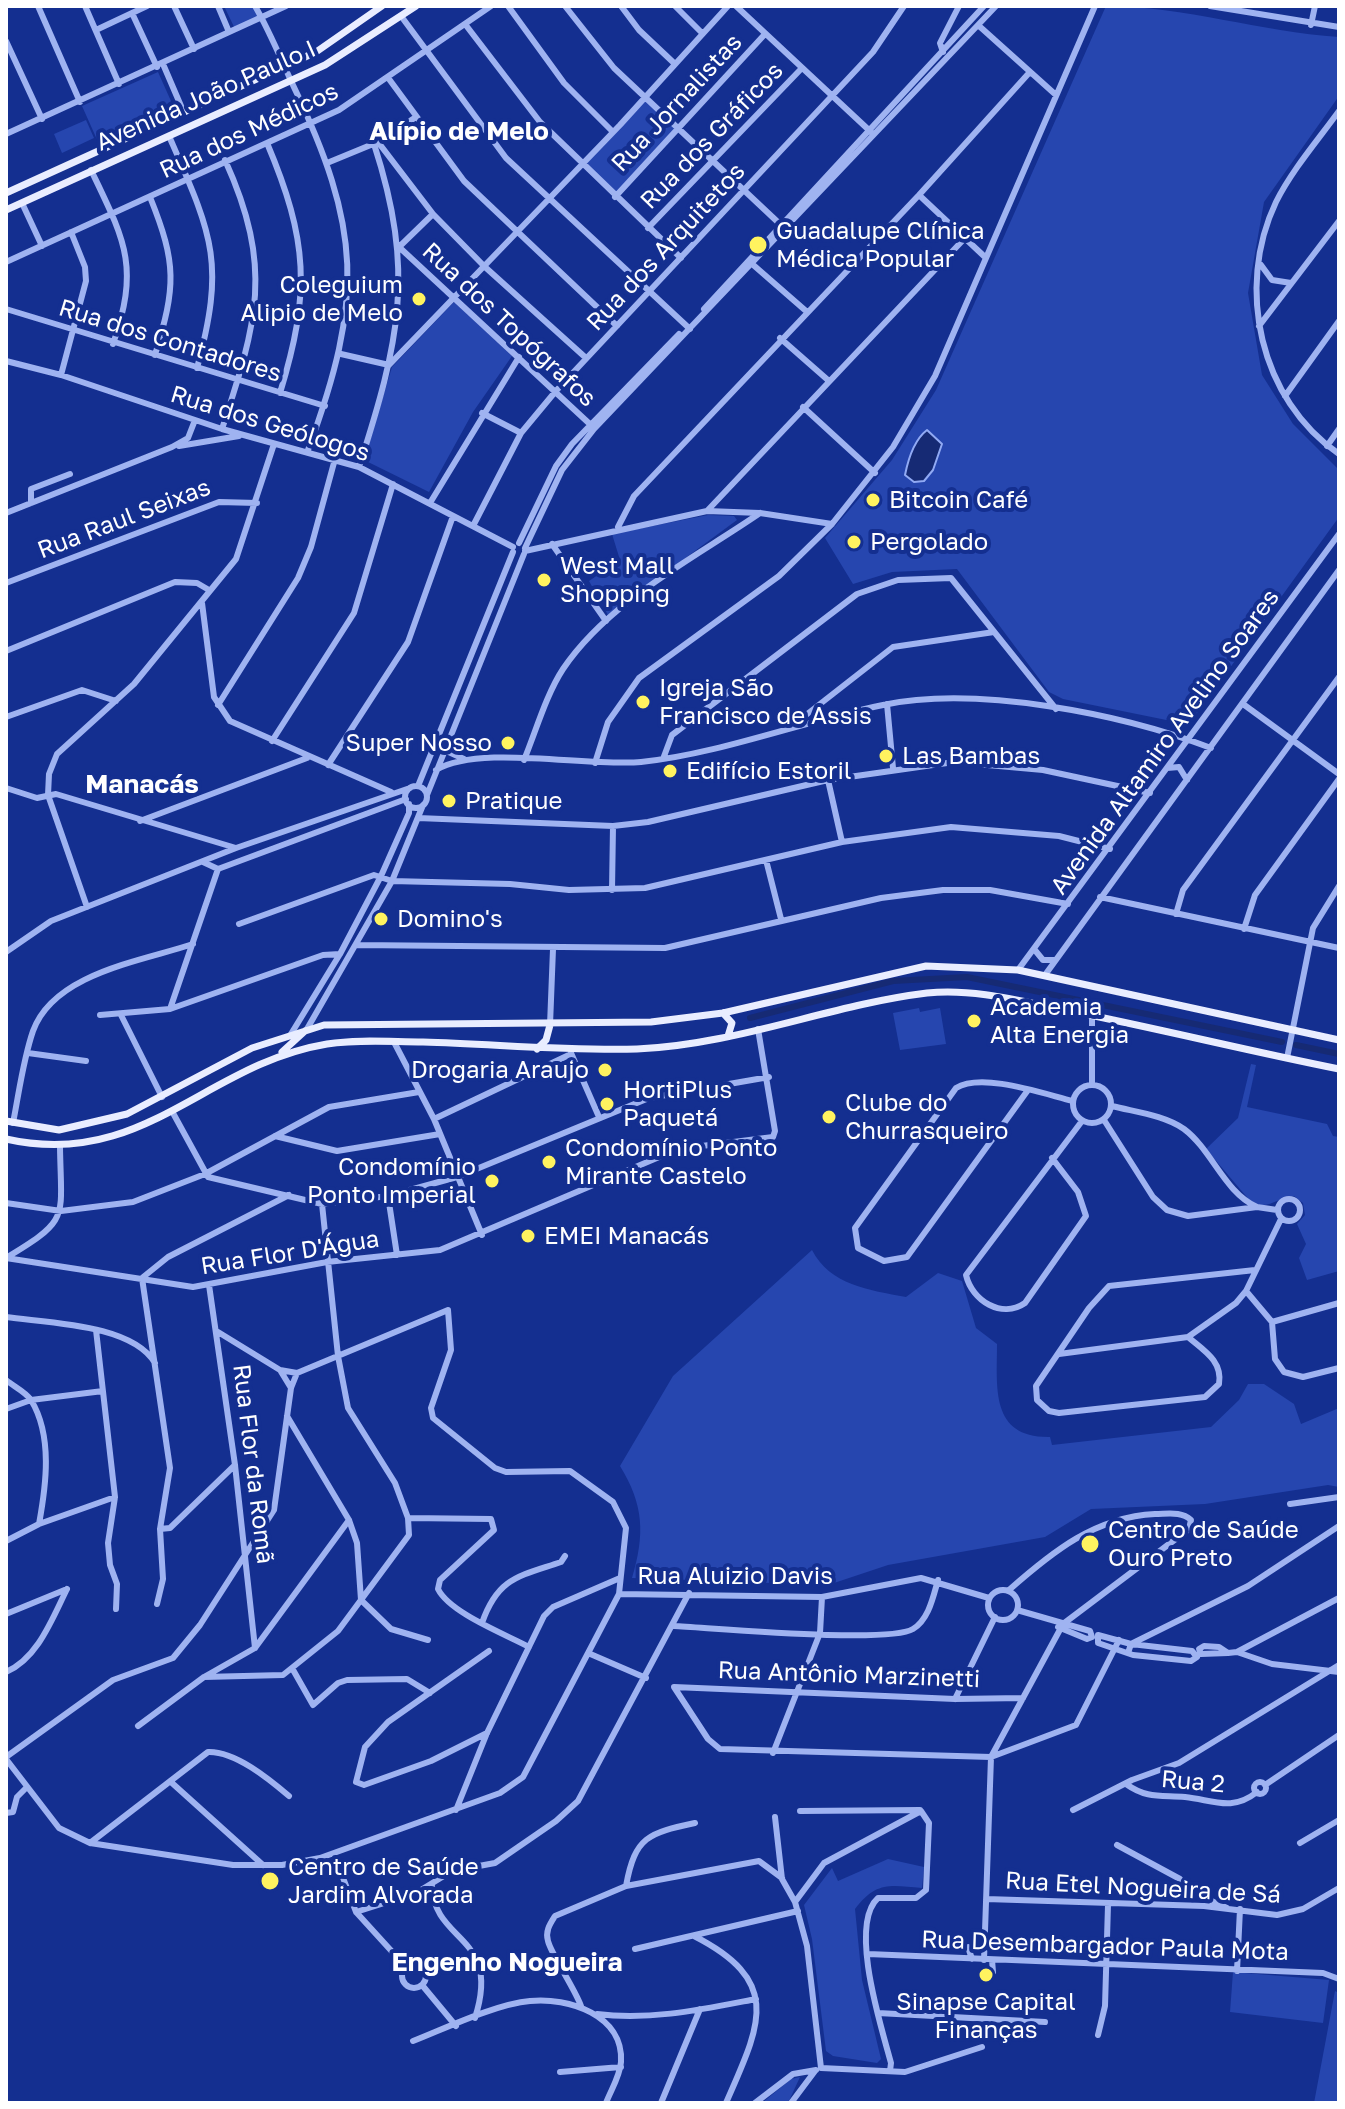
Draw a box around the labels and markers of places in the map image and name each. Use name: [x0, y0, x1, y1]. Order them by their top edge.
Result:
place label: Guadalupe Clínica Médica Popular: [776, 217, 984, 273]
marker: Guadalupe Clínica Médica Popular: [747, 234, 769, 256]
place label: Coleguium Alipio de Melo: [241, 271, 403, 327]
marker: Coleguium Alipio de Melo: [410, 290, 428, 308]
place label: Bitcoin Café: [889, 486, 1028, 514]
marker: Bitcoin Café: [864, 491, 882, 509]
place label: Pergolado: [870, 528, 988, 556]
marker: Pergolado: [845, 533, 863, 551]
place label: West Mall Shopping: [560, 552, 674, 608]
marker: West Mall Shopping: [535, 571, 553, 589]
place label: Igreja São Francisco de Assis: [659, 674, 872, 730]
marker: Igreja São Francisco de Assis: [634, 693, 652, 711]
place label: Super Nosso: [346, 729, 492, 757]
marker: Super Nosso: [499, 734, 517, 752]
place label: Las Bambas: [902, 742, 1040, 770]
marker: Las Bambas: [877, 747, 895, 765]
place label: Edifício Estoril: [686, 757, 852, 785]
marker: Edifício Estoril: [661, 762, 679, 780]
place label: Pratique: [465, 787, 562, 815]
marker: Pratique: [440, 792, 458, 810]
place label: Domino's: [397, 905, 503, 933]
marker: Domino's: [372, 910, 390, 928]
place label: Academia Alta Energia: [990, 993, 1129, 1049]
marker: Academia Alta Energia: [965, 1012, 983, 1030]
place label: Drogaria Araujo: [411, 1056, 589, 1084]
marker: Drogaria Araujo: [596, 1061, 614, 1079]
place label: HortiPlus Paquetá: [623, 1076, 732, 1132]
place label: Clube do Churrasqueiro: [845, 1089, 1009, 1145]
marker: HortiPlus Paquetá: [598, 1095, 616, 1113]
marker: Clube do Churrasqueiro: [820, 1108, 838, 1126]
place label: Condomínio Ponto Mirante Castelo: [565, 1134, 777, 1190]
place label: Condomínio Ponto Imperial: [307, 1153, 476, 1209]
marker: Condomínio Ponto Mirante Castelo: [540, 1153, 558, 1171]
marker: Condomínio Ponto Imperial: [483, 1172, 501, 1190]
place label: EMEI Manacás: [544, 1222, 709, 1250]
marker: EMEI Manacás: [519, 1227, 537, 1245]
place label: Centro de Saúde Ouro Preto: [1108, 1516, 1299, 1572]
marker: Centro de Saúde Ouro Preto: [1079, 1533, 1101, 1555]
place label: Centro de Saúde Jardim Alvorada: [288, 1853, 479, 1909]
marker: Centro de Saúde Jardim Alvorada: [259, 1870, 281, 1892]
marker: Sinapse Capital Finanças: [977, 1966, 995, 1984]
place label: Sinapse Capital Finanças: [896, 1988, 1076, 2044]

